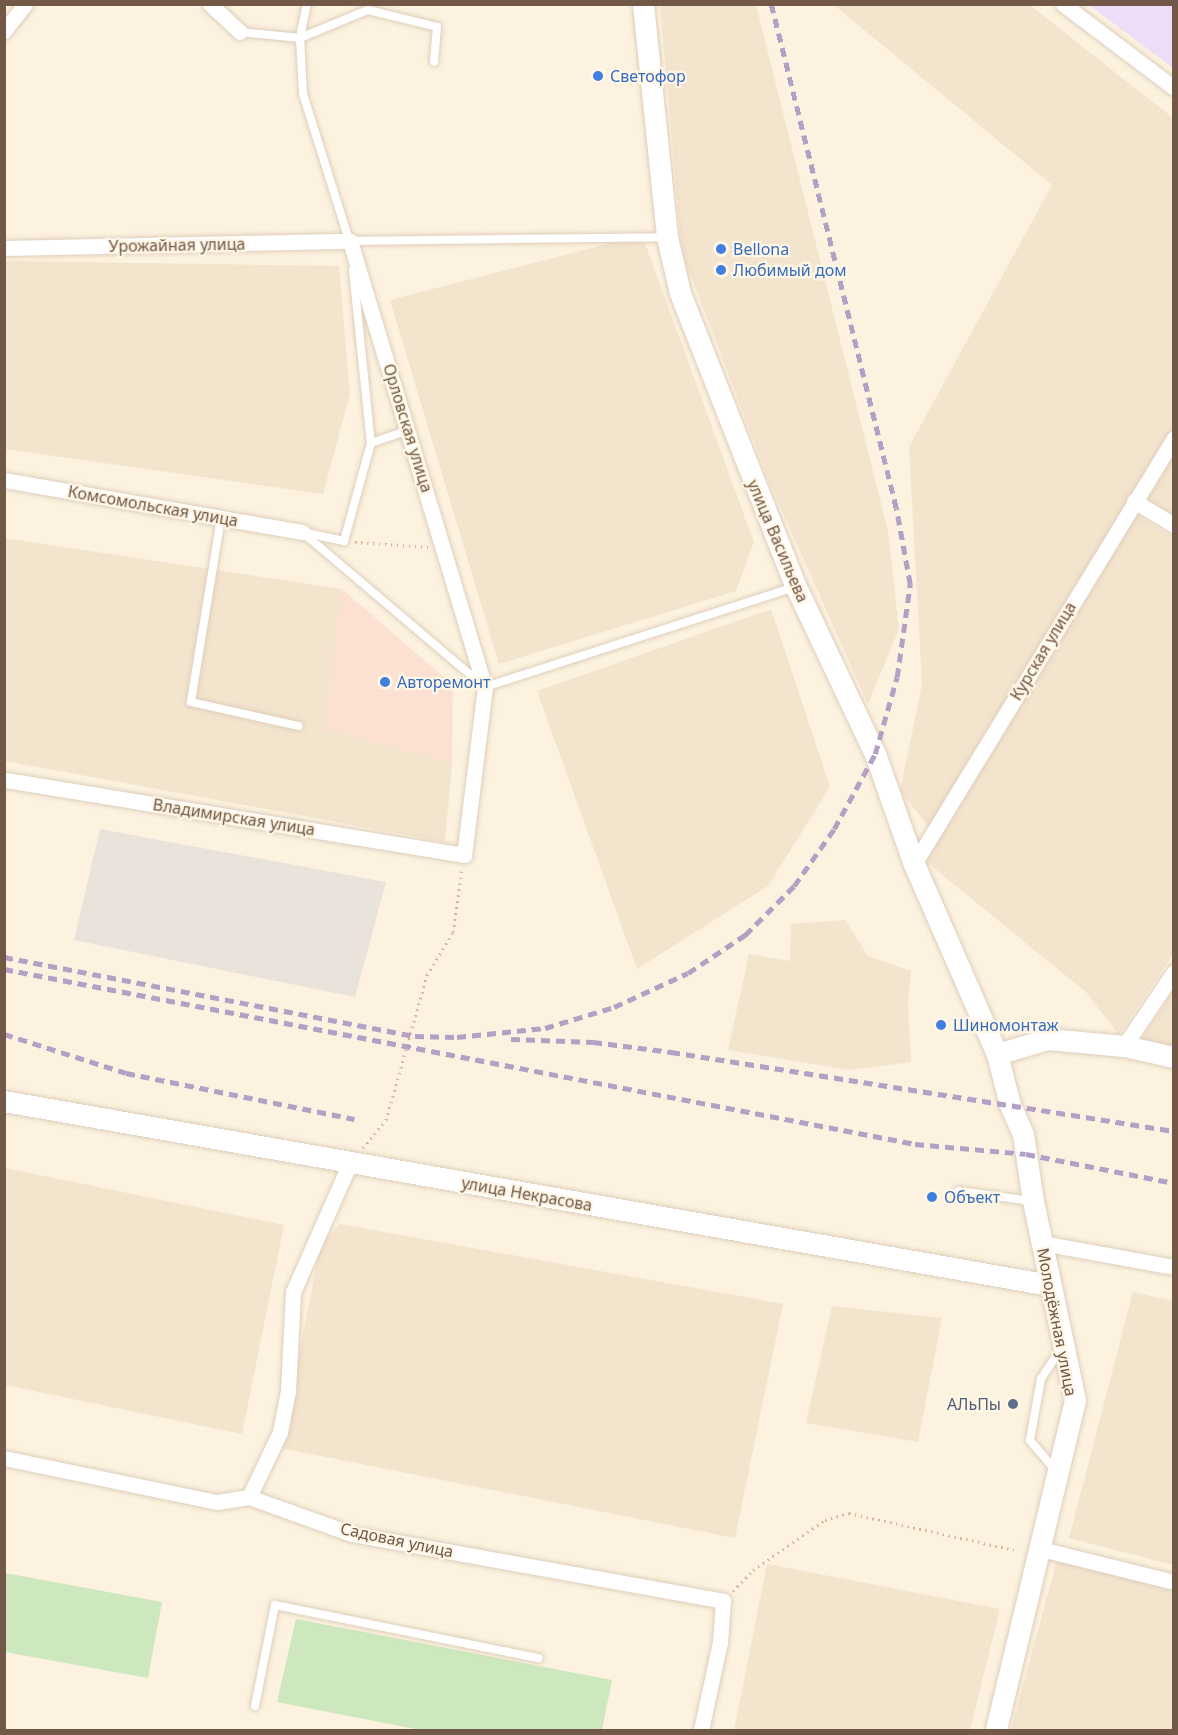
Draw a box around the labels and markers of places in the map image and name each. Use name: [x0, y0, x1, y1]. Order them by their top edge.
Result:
place label: Светофор: [610, 66, 686, 86]
marker: Светофор: [591, 69, 605, 83]
place label: Bellona: [733, 239, 789, 259]
marker: Bellona: [714, 242, 728, 256]
place label: Любимый дом: [733, 260, 846, 280]
marker: Любимый дом: [714, 263, 728, 277]
place label: Авторемонт: [397, 672, 490, 692]
marker: Авторемонт: [378, 675, 392, 689]
place label: Шиномонтаж: [953, 1015, 1059, 1035]
marker: Шиномонтаж: [934, 1018, 948, 1032]
place label: Объект: [944, 1187, 1000, 1207]
marker: Объект: [925, 1190, 939, 1204]
place label: АЛьПы: [947, 1394, 1001, 1414]
marker: АЛьПы: [1006, 1397, 1020, 1411]

